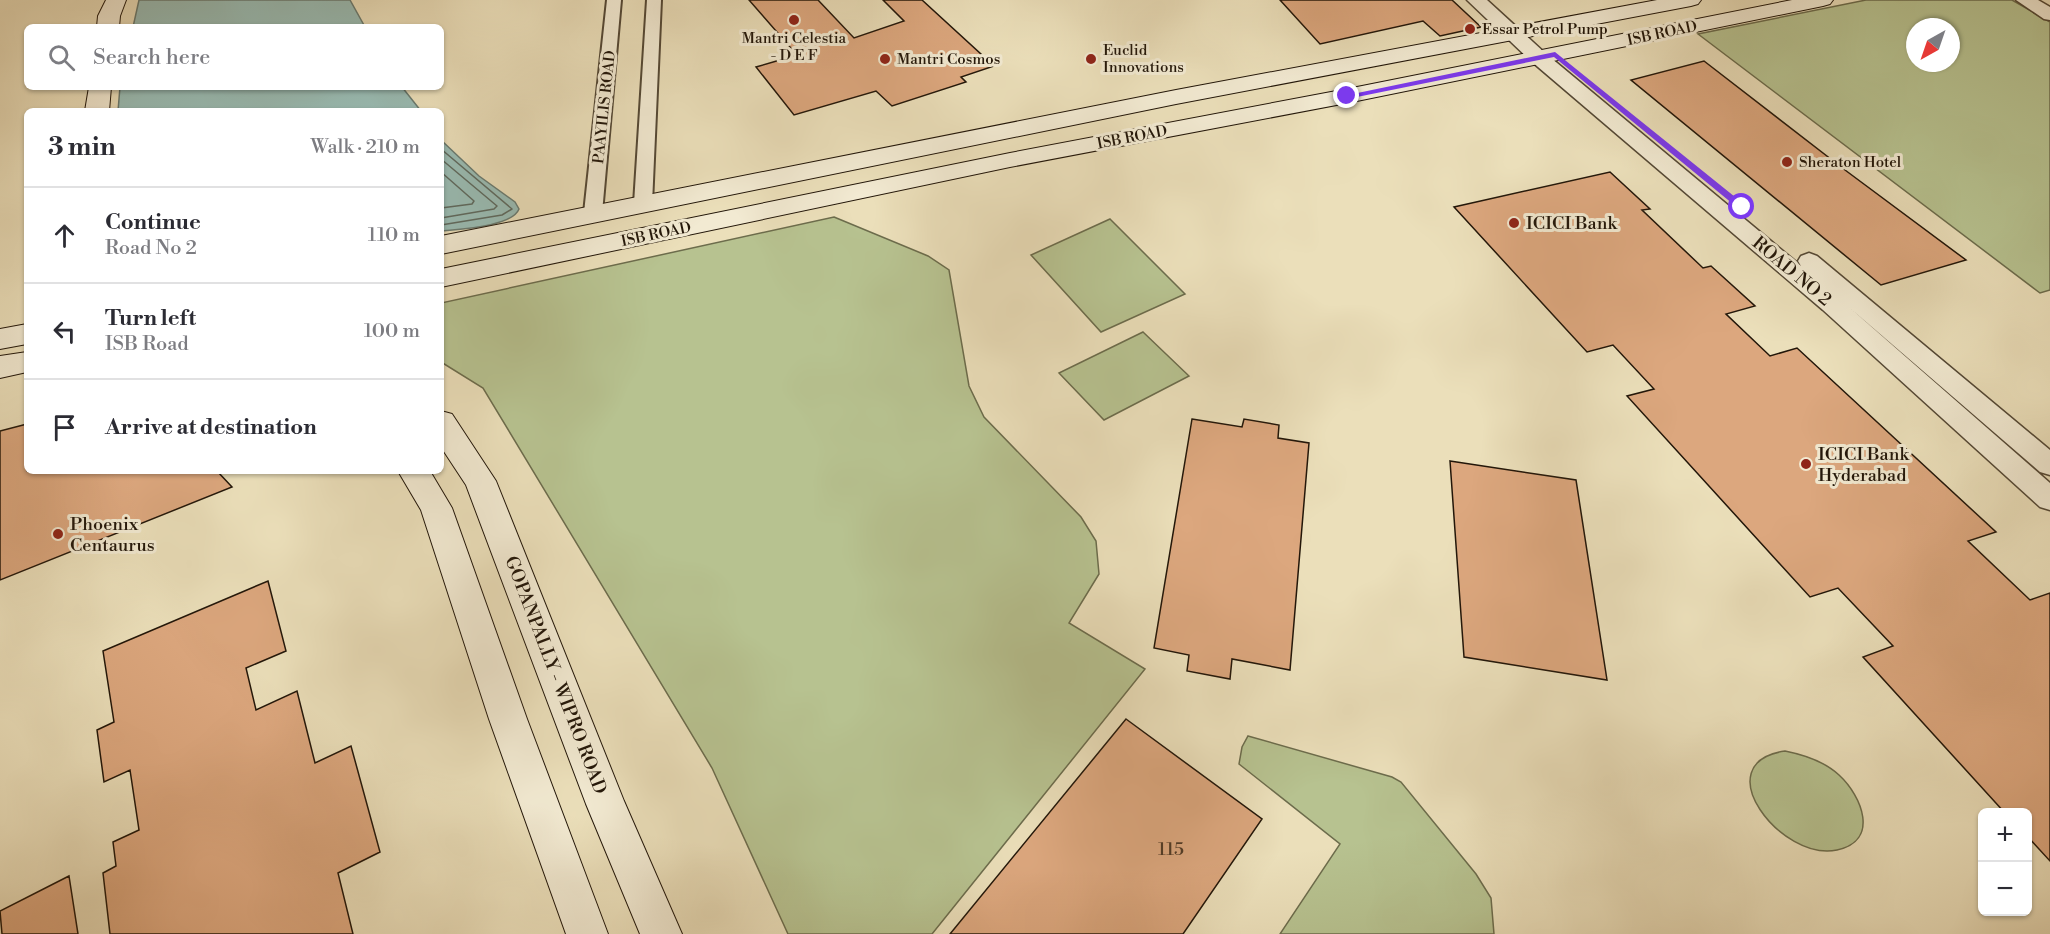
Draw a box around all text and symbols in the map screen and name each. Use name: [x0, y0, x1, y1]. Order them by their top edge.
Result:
marker: Mantri Celestia - D E F: [787, 13, 801, 27]
street label: ISB ROAD: [1625, 17, 1699, 50]
north arrow: [1906, 18, 1960, 72]
place label: Essar Petrol Pump: [1482, 20, 1608, 39]
marker: Essar Petrol Pump: [1463, 22, 1477, 36]
search box: [24, 24, 444, 90]
place label: Mantri Celestia - D E F: [742, 29, 847, 65]
icon: search: [45, 41, 78, 74]
place label: Euclid Innovations: [1103, 41, 1184, 77]
text: Search here: [93, 44, 210, 71]
street label: PAAYILIS ROAD: [589, 49, 620, 165]
place label: Mantri Cosmos: [897, 50, 1000, 69]
marker: Mantri Cosmos: [878, 52, 892, 66]
marker: Euclid Innovations: [1084, 52, 1098, 66]
route end: [1333, 82, 1359, 108]
street label: ISB ROAD: [1095, 121, 1169, 154]
text: 3 min: [48, 131, 116, 163]
text: Walk · 210 m: [311, 135, 420, 160]
place label: Sheraton Hotel: [1799, 153, 1902, 172]
marker: Sheraton Hotel: [1780, 155, 1794, 169]
route start: [1728, 193, 1754, 219]
text: Continue: [105, 209, 201, 236]
place label: ICICI Bank: [1526, 212, 1618, 235]
marker: ICICI Bank: [1507, 216, 1521, 230]
street label: ISB ROAD: [619, 218, 693, 251]
icon: ahead: [48, 219, 81, 252]
text: 110 m: [368, 223, 420, 248]
street label: ROAD NO 2: [1747, 232, 1836, 311]
text: Road No 2: [105, 236, 197, 261]
text: Turn left: [105, 305, 196, 332]
icon: left: [48, 315, 81, 348]
text: 100 m: [364, 319, 420, 344]
text: ISB Road: [105, 332, 189, 357]
icon: arrive: [48, 411, 81, 444]
text: Arrive at destination: [105, 414, 317, 441]
place label: ICICI Bank Hyderabad: [1818, 443, 1910, 487]
marker: ICICI Bank Hyderabad: [1799, 457, 1813, 471]
place label: Phoenix Centaurus: [70, 513, 155, 557]
marker: Phoenix Centaurus: [51, 527, 65, 541]
street label: GOPANPALLY - WIPRO ROAD: [499, 553, 612, 798]
map controls: [1978, 808, 2032, 916]
button: +: [1978, 808, 2032, 862]
house number: 115: [1158, 838, 1184, 861]
button: −: [1978, 862, 2032, 916]

